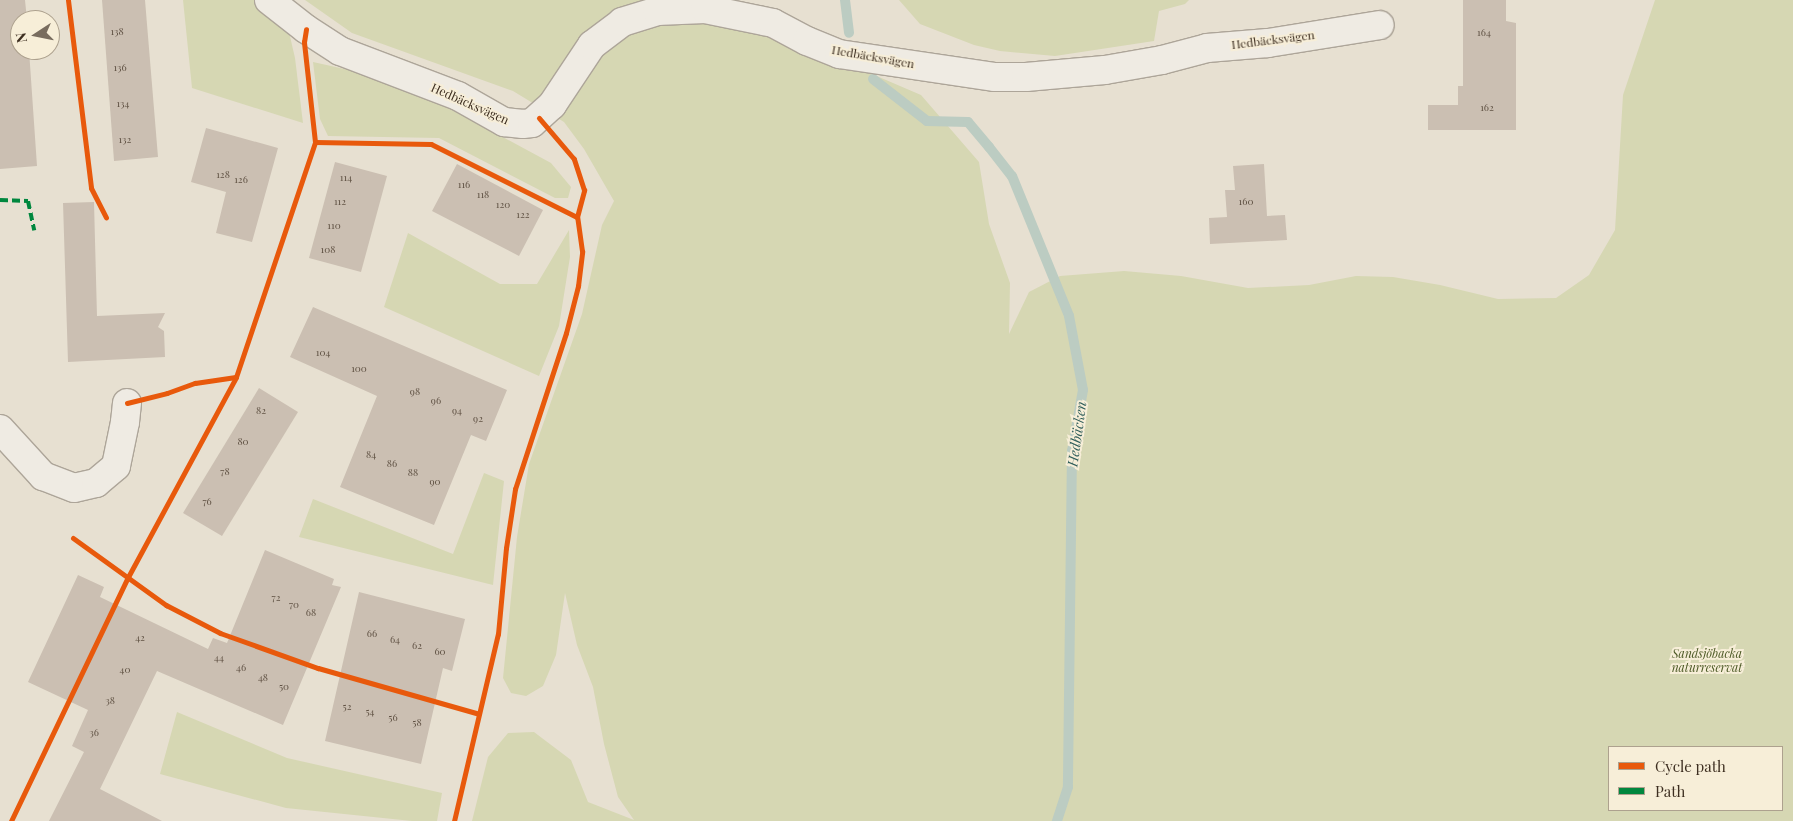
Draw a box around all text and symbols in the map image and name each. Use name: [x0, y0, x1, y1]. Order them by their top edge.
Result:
north arrow: [10, 10, 60, 60]
house number: 138: [110, 26, 124, 38]
house number: 164: [1477, 27, 1491, 39]
street label: Hedbäcksvägen: [1231, 28, 1315, 52]
text: N: [10, 31, 31, 45]
street label: Hedbäcksvägen: [831, 43, 915, 71]
house number: 136: [113, 62, 127, 74]
street label: Hedbäcksvägen: [429, 80, 511, 128]
house number: 134: [117, 98, 129, 110]
house number: 162: [1480, 102, 1494, 114]
house number: 132: [119, 134, 131, 146]
house number: 128: [216, 169, 230, 181]
house number: 114: [340, 172, 352, 184]
house number: 126: [234, 174, 248, 186]
house number: 116: [458, 179, 470, 191]
house number: 118: [477, 189, 489, 201]
house number: 112: [334, 196, 346, 208]
house number: 160: [1239, 196, 1253, 208]
house number: 120: [496, 199, 510, 211]
house number: 122: [516, 209, 530, 221]
house number: 110: [327, 220, 341, 232]
house number: 108: [321, 244, 335, 256]
house number: 104: [316, 347, 330, 359]
house number: 100: [351, 363, 367, 375]
house number: 98: [410, 386, 420, 398]
house number: 96: [431, 395, 441, 407]
water label: Hedbäcken: [1064, 400, 1090, 468]
house number: 82: [256, 405, 266, 417]
house number: 94: [452, 405, 462, 417]
house number: 92: [473, 413, 483, 425]
house number: 80: [237, 436, 249, 448]
house number: 84: [366, 449, 376, 461]
house number: 86: [387, 458, 397, 470]
house number: 78: [220, 466, 230, 478]
house number: 88: [408, 467, 418, 479]
house number: 90: [429, 476, 441, 488]
house number: 76: [202, 496, 212, 508]
house number: 72: [272, 592, 280, 604]
house number: 70: [289, 599, 299, 611]
house number: 68: [306, 607, 316, 619]
house number: 66: [367, 628, 377, 640]
house number: 42: [135, 632, 145, 644]
house number: 64: [390, 634, 400, 646]
house number: 62: [412, 640, 422, 652]
house number: 60: [434, 646, 446, 658]
park label: Sandsjöbacka naturreservat: [1672, 647, 1742, 675]
house number: 44: [214, 652, 224, 664]
house number: 46: [236, 662, 246, 674]
house number: 40: [120, 664, 130, 676]
house number: 48: [258, 672, 268, 684]
house number: 50: [279, 681, 289, 693]
house number: 38: [105, 695, 115, 707]
house number: 52: [343, 701, 351, 713]
house number: 54: [365, 706, 375, 718]
house number: 56: [388, 712, 398, 724]
house number: 58: [412, 717, 422, 729]
house number: 36: [89, 727, 99, 739]
legend: [1608, 746, 1783, 811]
text: Cycle path: [1655, 756, 1726, 776]
text: Path: [1655, 781, 1685, 801]

